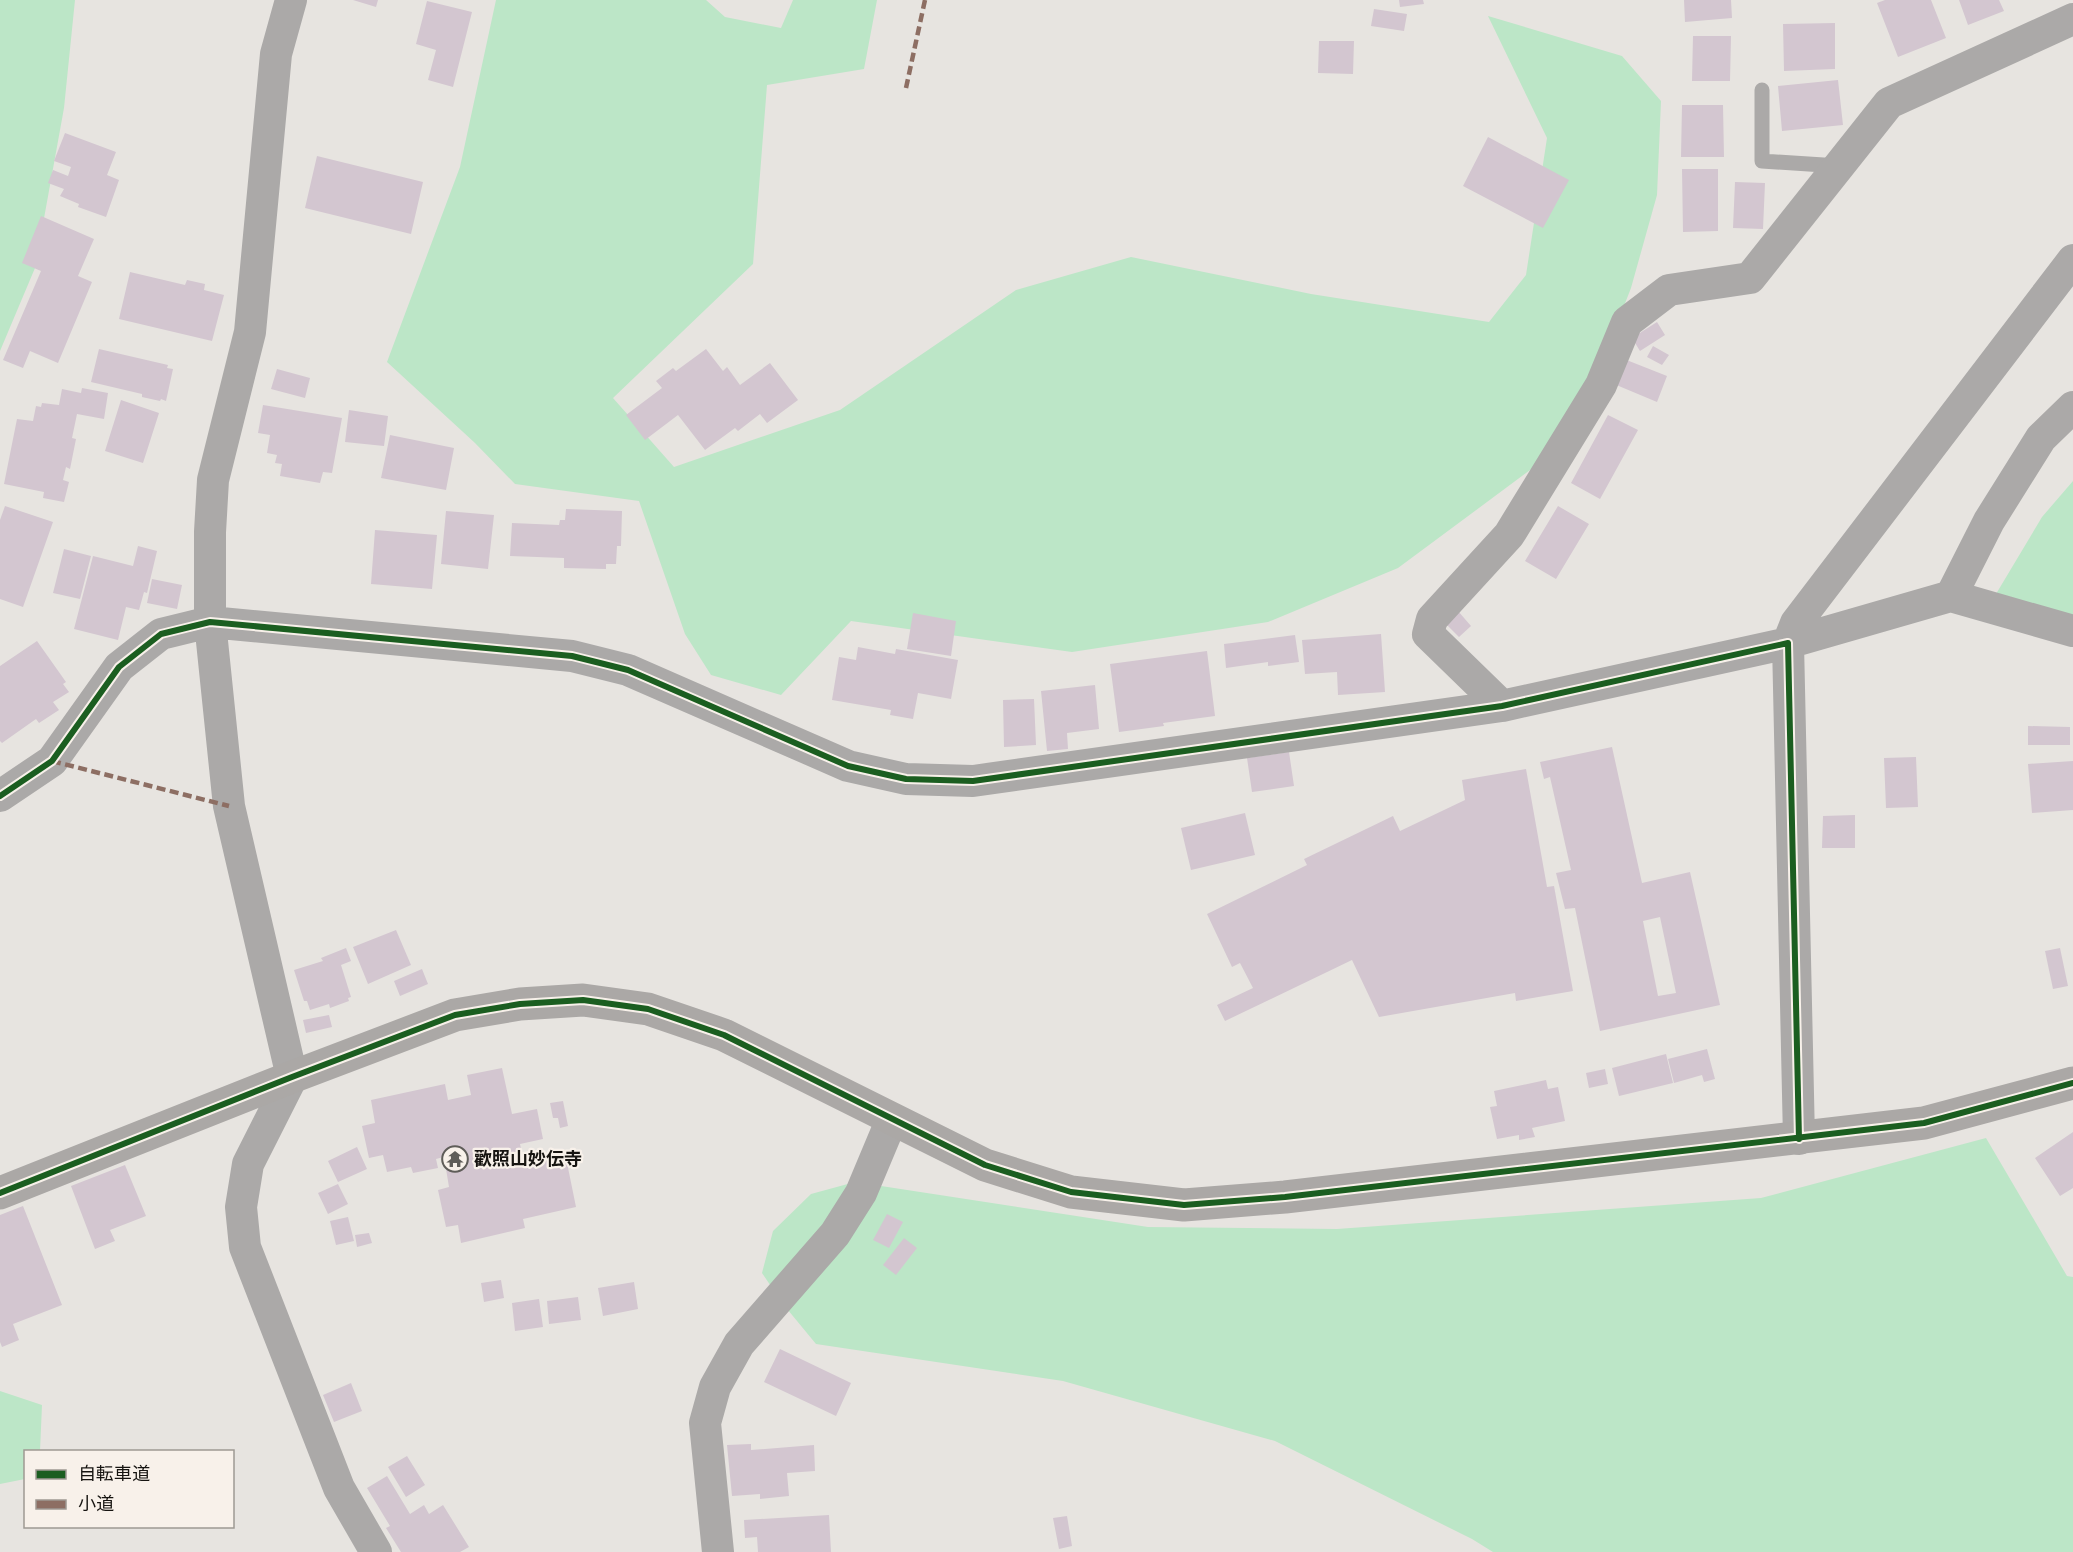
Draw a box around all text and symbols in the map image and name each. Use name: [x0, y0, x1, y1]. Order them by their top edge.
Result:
temple icon: 歡照山妙伝寺: [440, 1144, 470, 1174]
place label: 歡照山妙伝寺: [474, 1148, 582, 1170]
legend: [24, 1450, 234, 1528]
text: 自転車道: [78, 1463, 150, 1485]
text: 小道: [78, 1493, 114, 1515]

